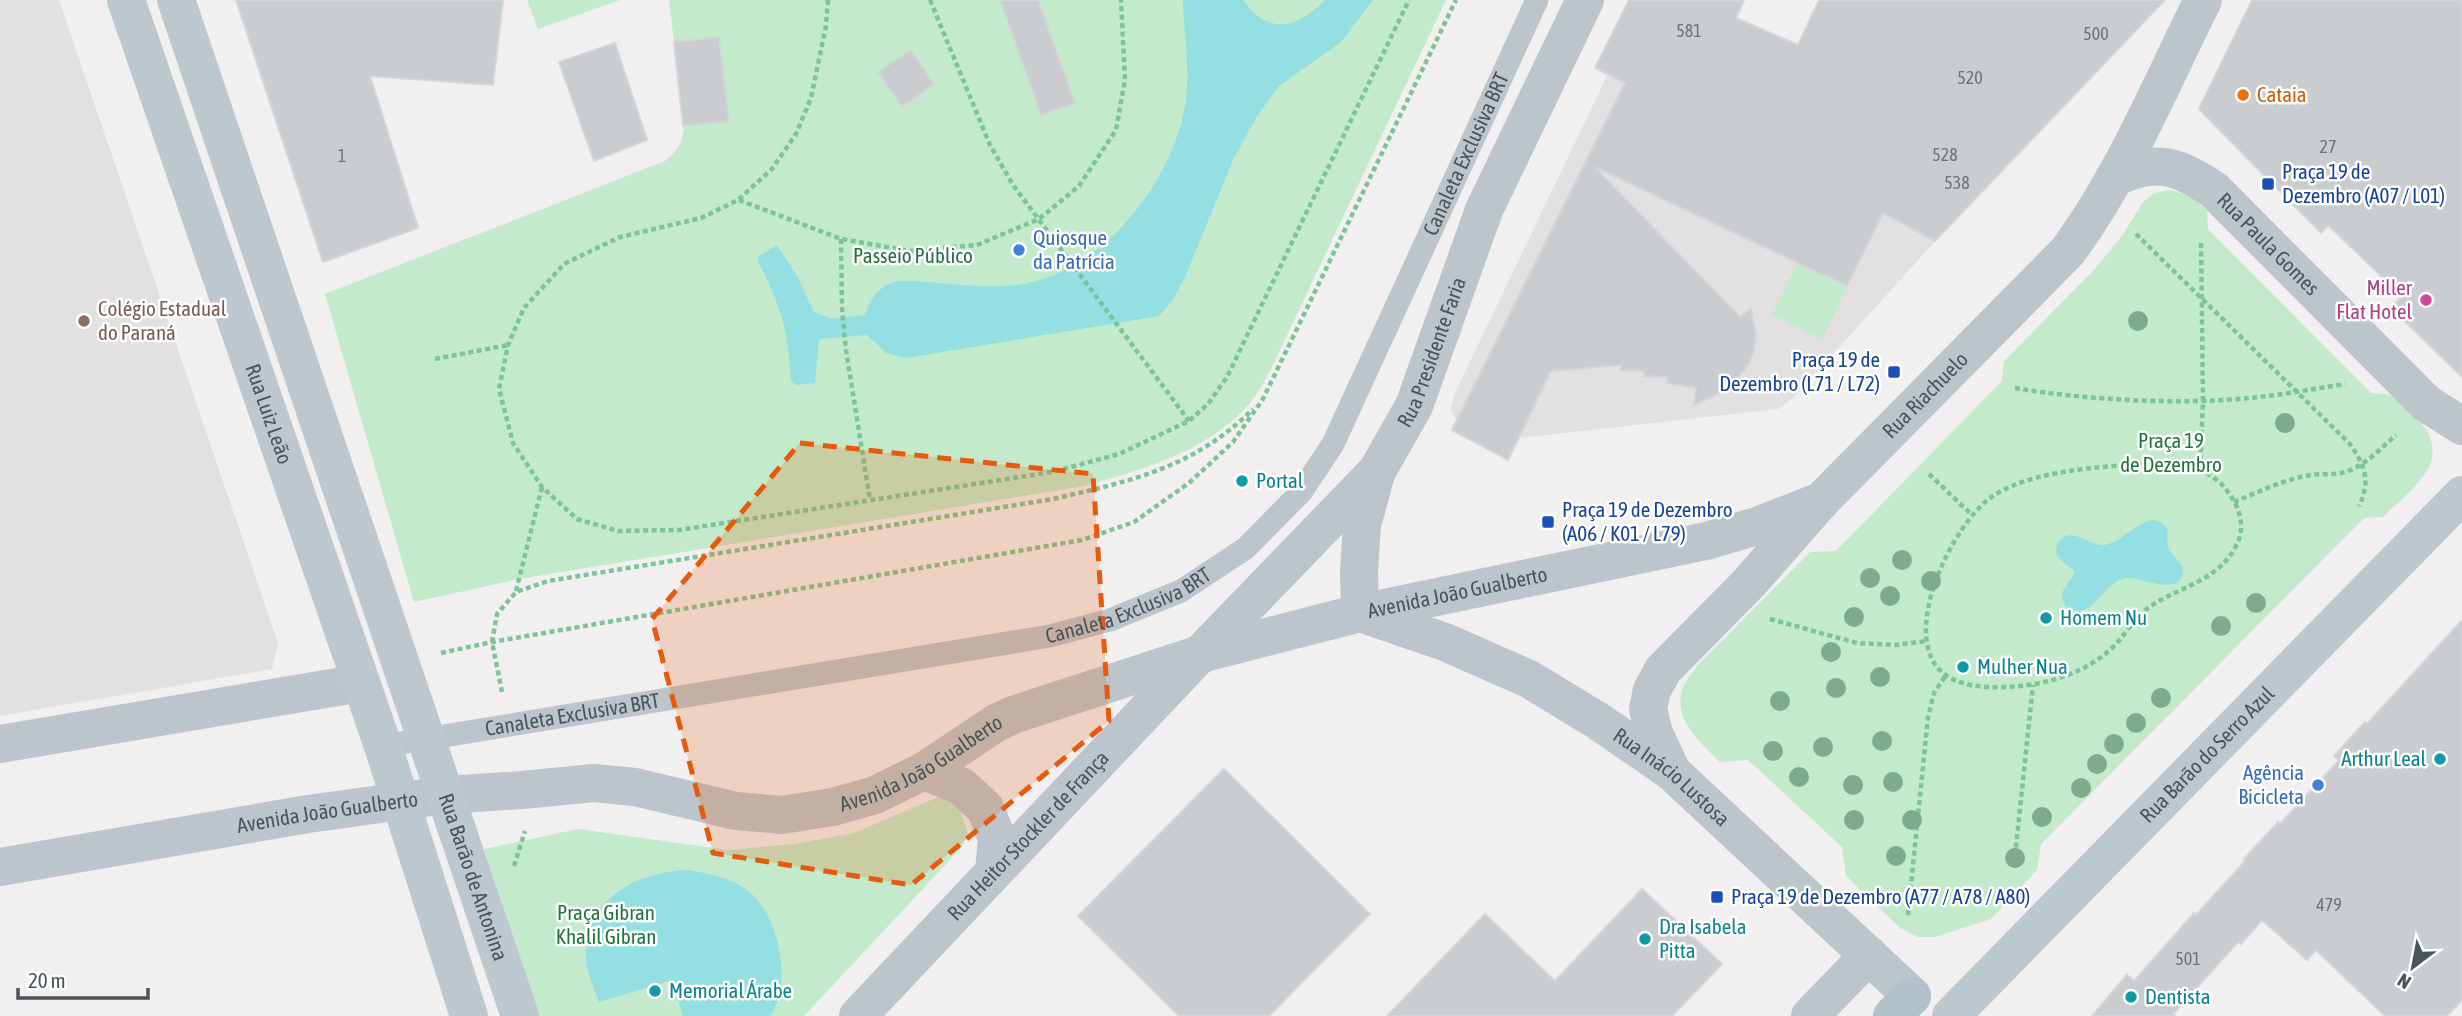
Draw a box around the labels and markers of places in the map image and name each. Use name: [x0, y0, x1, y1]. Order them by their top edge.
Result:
place label: Cataia: [2257, 82, 2307, 106]
marker: Cataia: [2235, 87, 2251, 103]
place label: Praça 19 de Dezembro (A07 / L01): [2282, 159, 2445, 207]
marker: Praça 19 de Dezembro (A07 / L01): [2260, 176, 2276, 192]
place label: Quiosque da Patrícia: [1033, 225, 1115, 273]
marker: Quiosque da Patrícia: [1011, 242, 1027, 258]
place label: Miller Flat Hotel: [2336, 275, 2413, 323]
marker: Miller Flat Hotel: [2418, 292, 2434, 308]
place label: Colégio Estadual do Paraná: [98, 296, 227, 344]
marker: Colégio Estadual do Paraná: [76, 313, 92, 329]
place label: Praça 19 de Dezembro (L71 / L72): [1719, 347, 1880, 395]
marker: Praça 19 de Dezembro (L71 / L72): [1886, 364, 1902, 380]
place label: Portal: [1256, 468, 1304, 492]
marker: Portal: [1234, 473, 1250, 489]
place label: Praça 19 de Dezembro (A06 / K01 / L79): [1562, 497, 1733, 545]
marker: Praça 19 de Dezembro (A06 / K01 / L79): [1540, 514, 1556, 530]
place label: Homem Nu: [2060, 605, 2147, 629]
marker: Homem Nu: [2038, 610, 2054, 626]
place label: Mulher Nua: [1977, 654, 2068, 678]
marker: Mulher Nua: [1955, 659, 1971, 675]
place label: Arthur Leal: [2341, 746, 2426, 770]
marker: Arthur Leal: [2432, 751, 2448, 767]
place label: Agência Bicicleta: [2238, 760, 2304, 808]
marker: Agência Bicicleta: [2310, 777, 2326, 793]
place label: Praça 19 de Dezembro (A77 / A78 / A80): [1731, 884, 2030, 908]
marker: Praça 19 de Dezembro (A77 / A78 / A80): [1709, 889, 1725, 905]
place label: Dra Isabela Pitta: [1659, 914, 1747, 962]
marker: Dra Isabela Pitta: [1637, 931, 1653, 947]
place label: Memorial Árabe: [669, 978, 792, 1002]
marker: Memorial Árabe: [647, 983, 663, 999]
place label: Dentista: [2145, 984, 2211, 1008]
marker: Dentista: [2123, 989, 2139, 1005]

